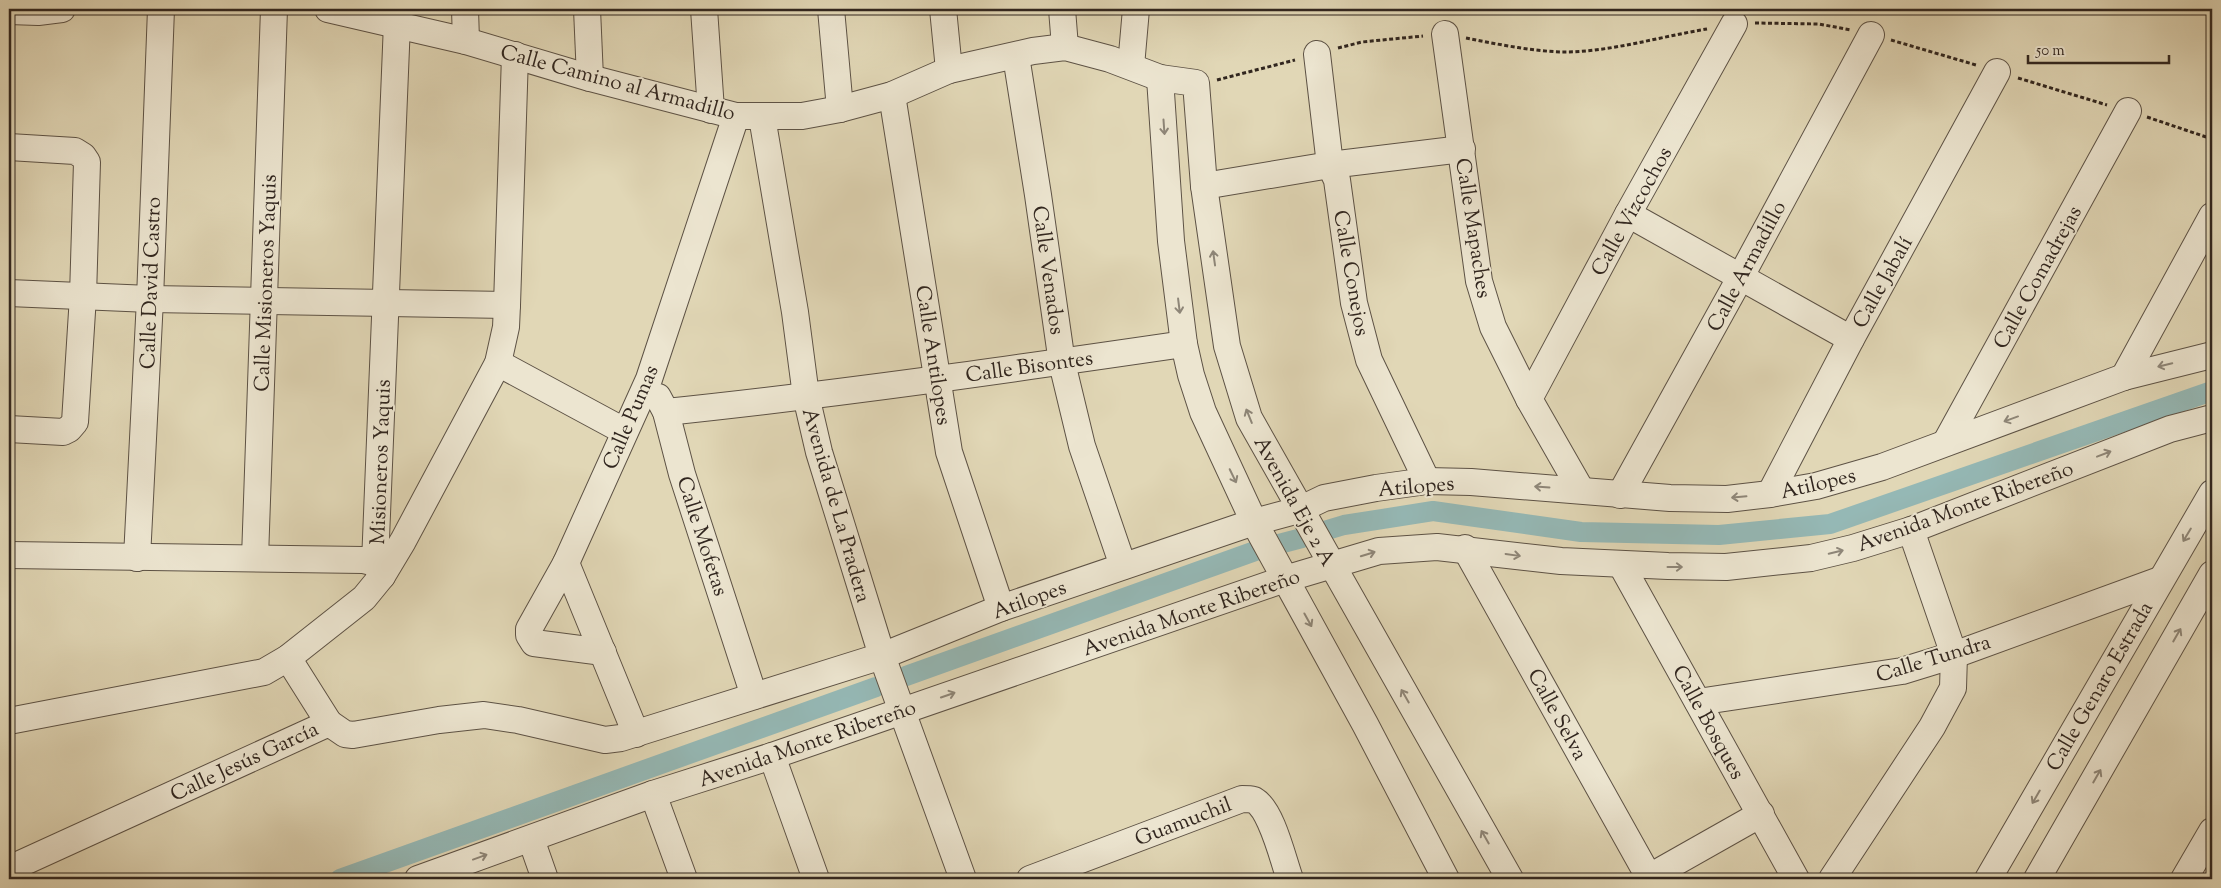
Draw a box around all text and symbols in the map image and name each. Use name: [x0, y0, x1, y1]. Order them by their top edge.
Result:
scale bar: [2028, 32, 2170, 64]
street label: Calle Camino al Armadillo: [497, 38, 738, 130]
text: 50 m: [2035, 41, 2065, 62]
one-way arrow: [1159, 118, 1168, 134]
street label: Calle Vizcochos: [1585, 142, 1681, 282]
street label: Calle Mapaches: [1446, 156, 1498, 301]
street label: Calle Misioneros Yaquis: [248, 174, 286, 392]
street label: Calle David Castro: [134, 196, 170, 370]
street label: Calle Armadillo: [1701, 196, 1795, 338]
street label: Calle Comadrejas: [1987, 201, 2091, 355]
street label: Calle Venados: [1023, 204, 1071, 337]
street label: Calle Conejos: [1324, 208, 1376, 339]
street label: Calle Jabalí: [1846, 232, 1921, 334]
one-way arrow: [1209, 251, 1219, 267]
street label: Calle Antilopes: [906, 283, 958, 427]
one-way arrow: [1175, 298, 1185, 314]
street label: Calle Bisontes: [964, 344, 1095, 392]
street label: Calle Pumas: [596, 361, 667, 475]
one-way arrow: [2157, 361, 2173, 370]
street label: Misioneros Yaquis: [364, 379, 400, 545]
street label: Avenida de La Pradera: [793, 405, 877, 607]
one-way arrow: [1244, 409, 1253, 425]
one-way arrow: [2004, 415, 2020, 424]
street label: Avenida Eje 2 A: [1245, 431, 1341, 572]
one-way arrow: [2096, 449, 2111, 458]
street label: Avenida Monte Ribereño: [1853, 455, 2078, 561]
street label: Atilopes: [1778, 462, 1859, 508]
one-way arrow: [1229, 468, 1238, 483]
street label: Atilopes: [1377, 470, 1456, 506]
street label: Calle Mofetas: [668, 473, 735, 600]
one-way arrow: [1534, 483, 1550, 492]
one-way arrow: [1731, 493, 1747, 502]
one-way arrow: [2182, 527, 2192, 541]
one-way arrow: [1828, 547, 1844, 556]
one-way arrow: [1359, 549, 1375, 559]
one-way arrow: [1505, 550, 1521, 560]
one-way arrow: [1667, 562, 1683, 571]
street label: Avenida Monte Ribereño: [1079, 563, 1304, 665]
street label: Atilopes: [989, 574, 1071, 628]
street label: Calle Genaro Estrada: [2040, 596, 2162, 777]
one-way arrow: [1303, 613, 1313, 628]
street label: Calle Tundra: [1873, 628, 1995, 692]
one-way arrow: [2173, 628, 2182, 643]
street label: Calle Bosques: [1663, 660, 1751, 786]
street label: Calle Selva: [1519, 664, 1594, 767]
one-way arrow: [1400, 688, 1410, 703]
one-way arrow: [940, 690, 955, 699]
street label: Avenida Monte Ribereño: [695, 694, 920, 796]
street label: Calle Jesús García: [166, 715, 324, 810]
one-way arrow: [2092, 770, 2102, 784]
one-way arrow: [2030, 789, 2040, 803]
street label: Guamuchil: [1131, 791, 1237, 855]
one-way arrow: [1480, 830, 1490, 844]
one-way arrow: [472, 852, 488, 861]

